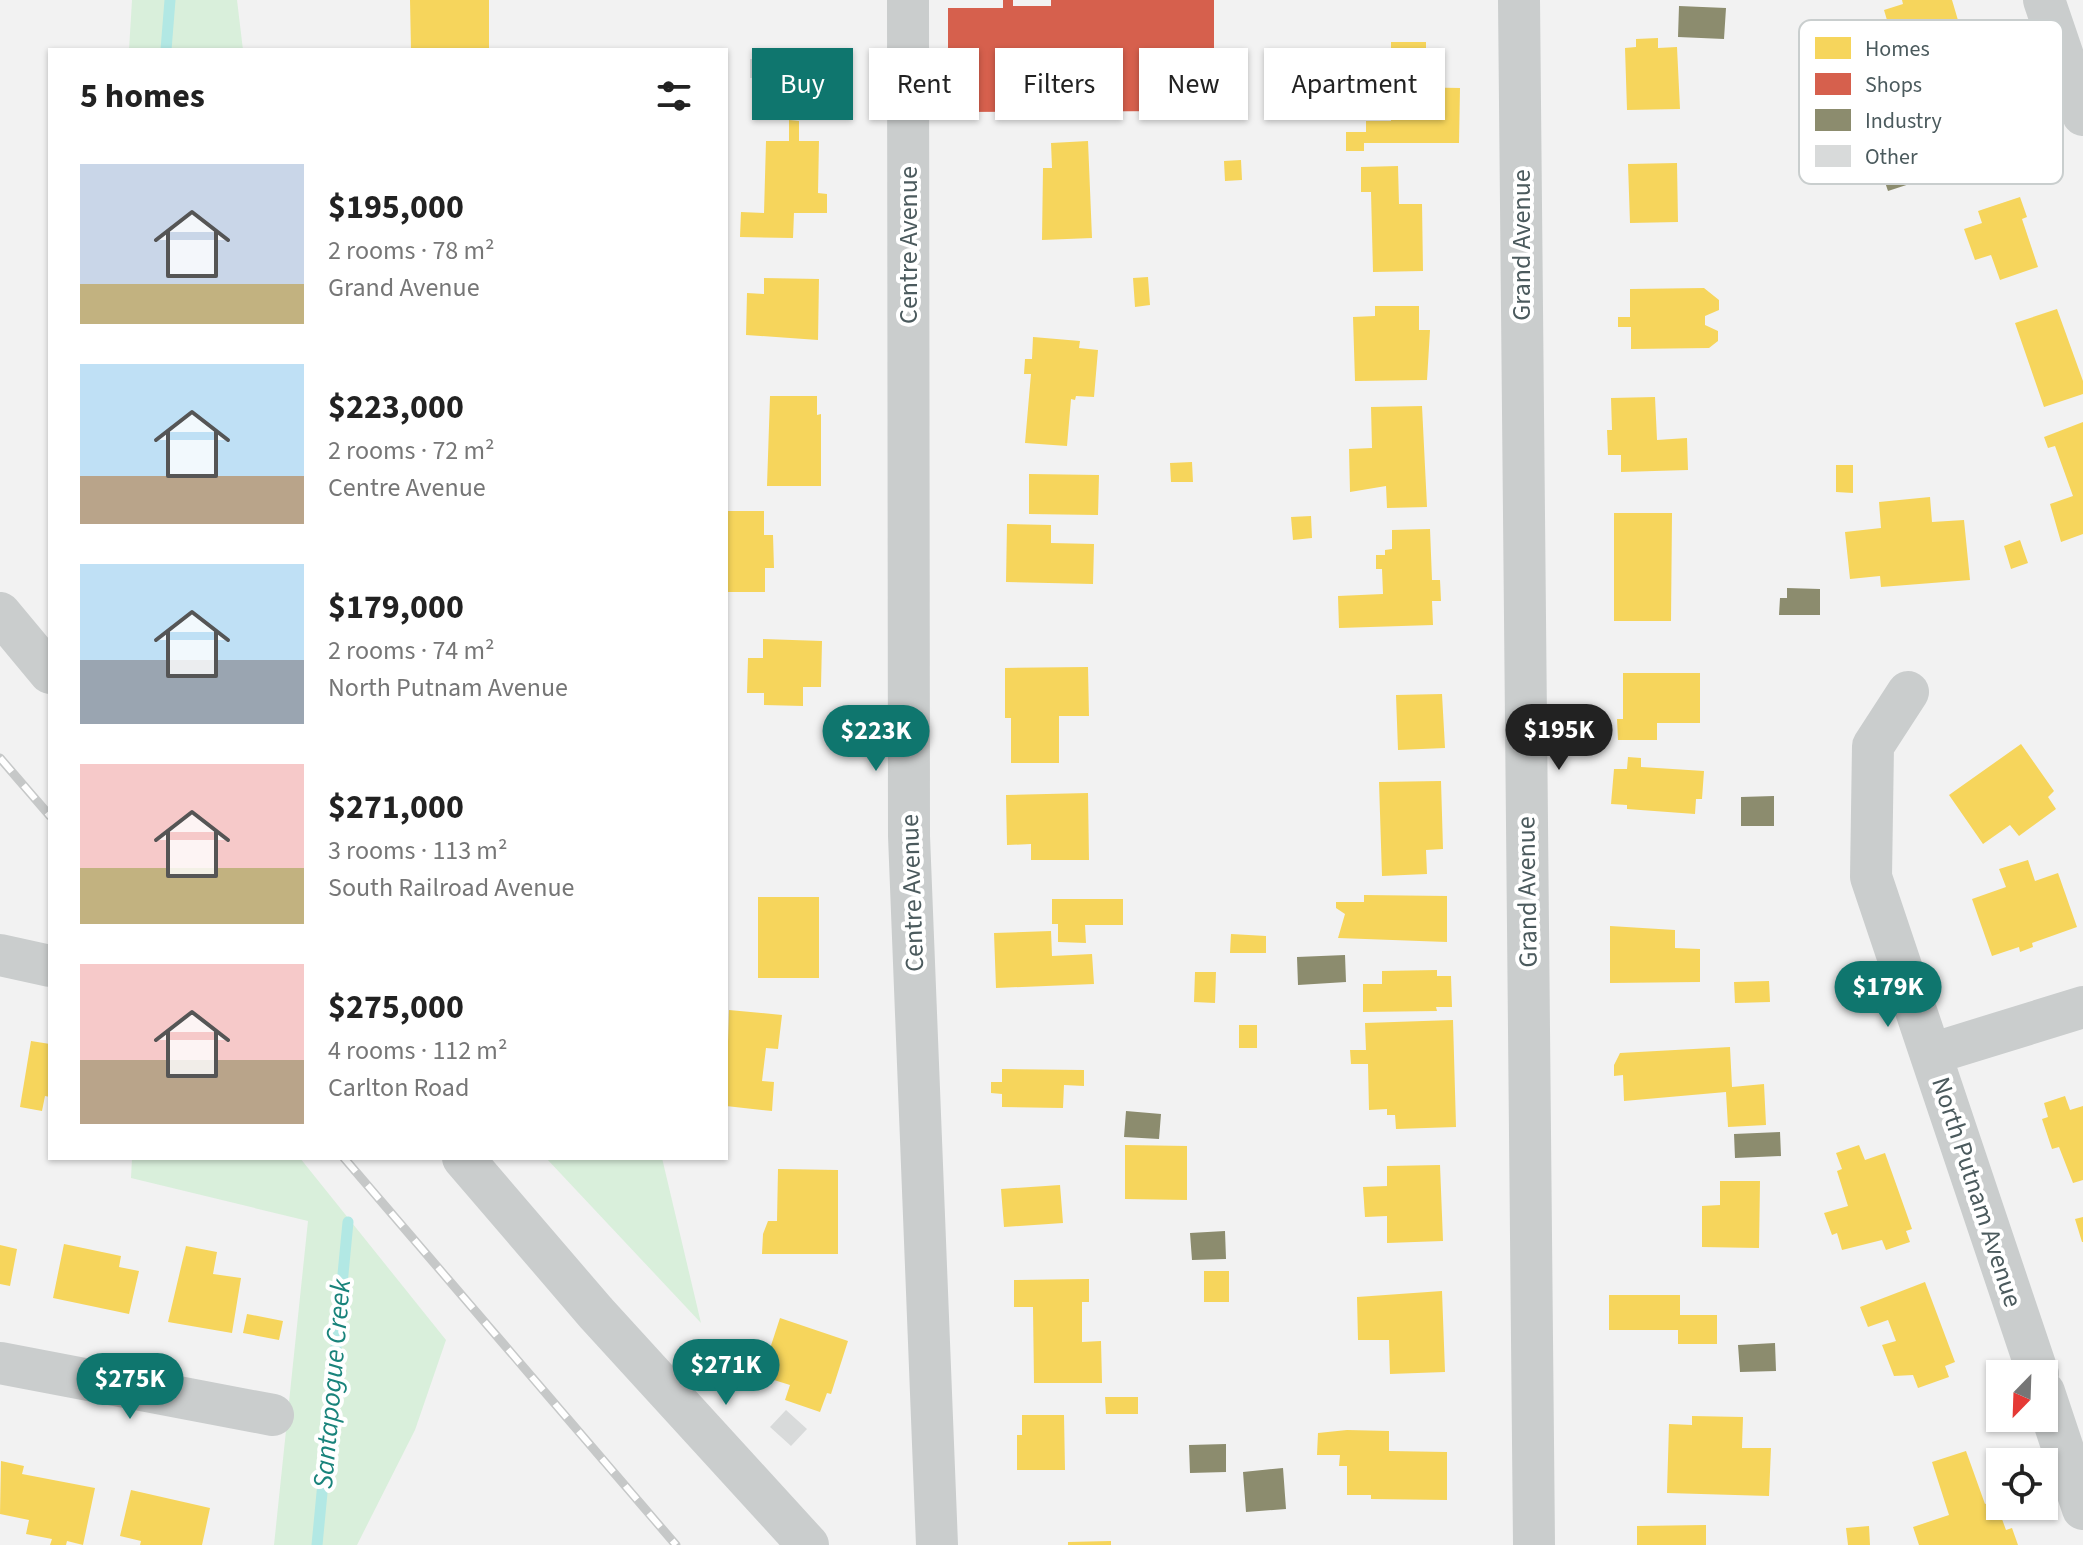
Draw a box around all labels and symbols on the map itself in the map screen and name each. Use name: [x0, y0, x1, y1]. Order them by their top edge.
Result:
legend: [1799, 20, 2063, 184]
text: Homes: [1865, 33, 1930, 65]
text: Shops: [1865, 69, 1922, 101]
text: Industry: [1865, 105, 1942, 137]
text: Other: [1865, 141, 1918, 173]
street label: Centre Avenue: [890, 166, 927, 324]
street label: Grand Avenue: [1503, 169, 1540, 321]
pin: $195K: [1503, 704, 1615, 772]
pin: $223K: [820, 705, 932, 773]
street label: Centre Avenue: [891, 814, 933, 972]
street label: Grand Avenue: [1507, 816, 1547, 968]
pin: $179K: [1832, 961, 1944, 1029]
street label: North Putnam Avenue: [1922, 1072, 2032, 1312]
water label: Santapogue Creek: [303, 1277, 361, 1491]
pin: $271K: [670, 1339, 782, 1407]
pin: $275K: [74, 1353, 186, 1421]
north arrow: [1986, 1360, 2058, 1432]

